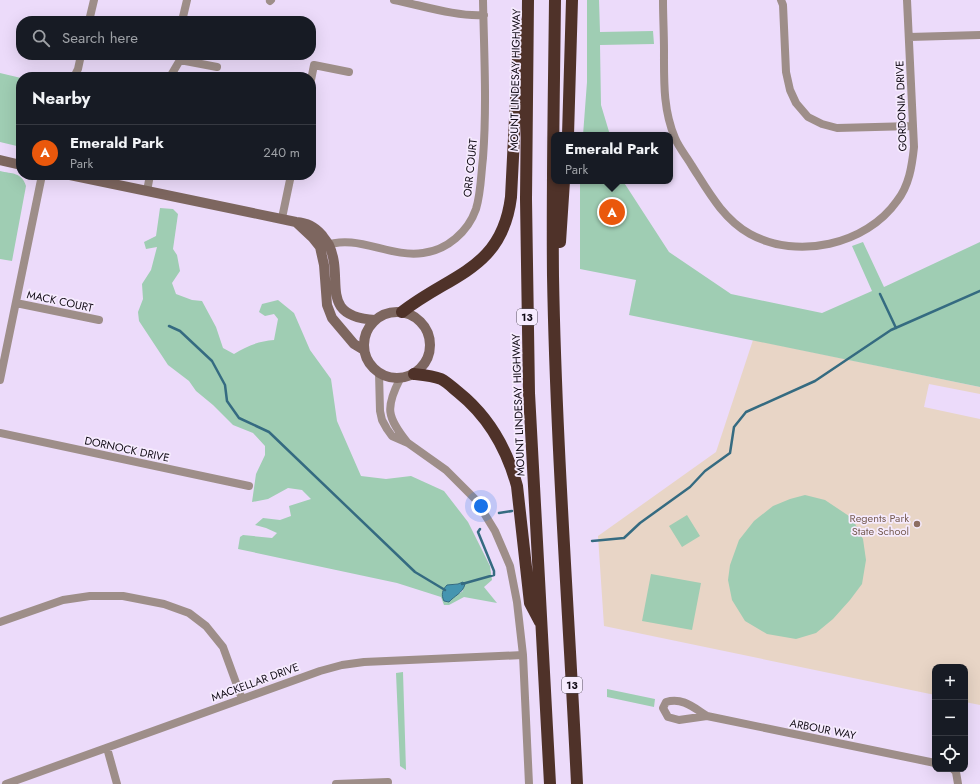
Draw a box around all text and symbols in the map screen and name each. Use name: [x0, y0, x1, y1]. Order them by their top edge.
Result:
street label: MOUNT LINDESAY HIGHWAY: [506, 8, 524, 151]
search box: [16, 16, 316, 60]
icon: search: [30, 27, 52, 49]
text: Search here: [62, 27, 138, 49]
street label: GORDONIA DRIVE: [891, 60, 911, 152]
text: Nearby: [32, 86, 90, 110]
text: Emerald Park: [70, 132, 164, 154]
popup: [551, 132, 673, 184]
street label: ORR COURT: [459, 138, 481, 198]
text: Emerald Park: [565, 138, 659, 160]
text: A: [40, 143, 50, 162]
text: 240 m: [263, 143, 300, 162]
text: Park: [70, 154, 93, 173]
text: Park: [565, 160, 588, 179]
pin: A: [599, 197, 625, 227]
street label: MACK COURT: [25, 286, 95, 316]
road number: 13: [517, 309, 537, 325]
street label: MOUNT LINDESAY HIGHWAY: [507, 333, 528, 476]
street label: DORNOCK DRIVE: [83, 432, 171, 466]
your location: [471, 496, 491, 516]
place label: Regents Park State School: [849, 510, 909, 539]
marker: Regents Park State School: [912, 519, 922, 529]
street label: MACKELLAR DRIVE: [209, 659, 301, 705]
map controls: [932, 664, 968, 772]
button: +: [932, 664, 968, 700]
road number: 13: [562, 677, 582, 693]
button: −: [932, 700, 968, 736]
street label: ARBOUR WAY: [789, 715, 858, 743]
button: locate: [932, 736, 968, 772]

